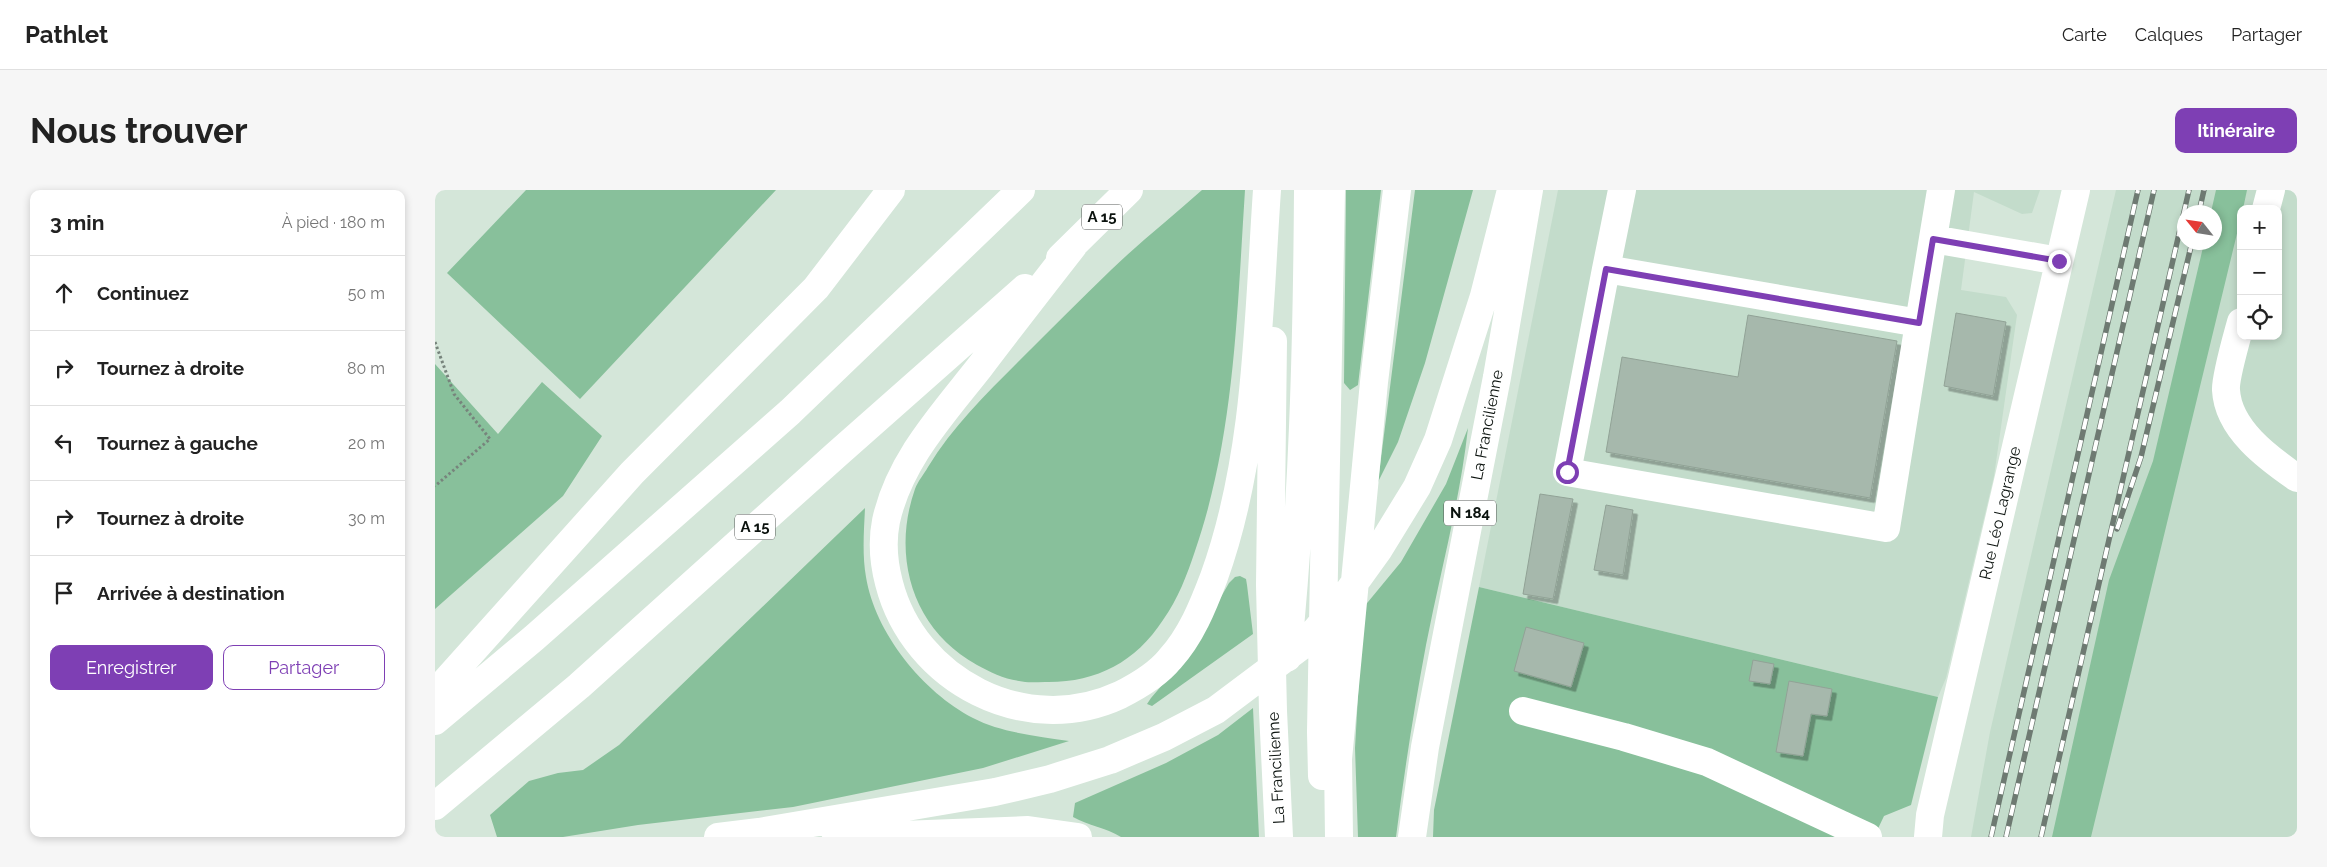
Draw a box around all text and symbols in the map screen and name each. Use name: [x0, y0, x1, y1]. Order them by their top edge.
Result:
text: Pathlet: [25, 20, 108, 49]
text: Carte: [2062, 24, 2107, 45]
text: Calques: [2135, 24, 2203, 45]
text: Partager: [2231, 24, 2302, 45]
button: Itinéraire: [2175, 108, 2297, 153]
text: Nous trouver: [30, 110, 248, 151]
road number: A 15: [1082, 205, 1122, 230]
north arrow: [2177, 205, 2222, 250]
map controls: [2237, 205, 2282, 340]
button: +: [2237, 205, 2282, 250]
text: 3 min: [50, 210, 104, 235]
text: À pied · 180 m: [282, 213, 385, 232]
route end: [2048, 250, 2071, 273]
button: −: [2237, 250, 2282, 295]
icon: ahead: [50, 279, 78, 307]
text: Continuez: [97, 282, 189, 304]
text: 50 m: [348, 284, 385, 303]
button: locate: [2237, 295, 2282, 340]
icon: right: [50, 354, 78, 382]
text: Tournez à droite: [97, 357, 244, 379]
text: 80 m: [347, 359, 385, 378]
street label: La Francilienne: [1467, 368, 1507, 482]
icon: left: [50, 429, 78, 457]
text: Tournez à gauche: [97, 432, 258, 454]
text: 20 m: [348, 434, 385, 453]
street label: Rue Léo Lagrange: [1975, 444, 2025, 582]
route start: [1556, 461, 1579, 484]
road number: N 184: [1444, 500, 1496, 526]
icon: right: [50, 504, 78, 532]
text: Tournez à droite: [97, 507, 244, 529]
text: 30 m: [348, 509, 385, 528]
road number: A 15: [735, 514, 775, 540]
icon: arrive: [50, 579, 78, 607]
text: Arrivée à destination: [97, 582, 285, 604]
button: Enregistrer: [50, 645, 213, 690]
button: Partager: [223, 645, 385, 690]
street label: La Francilienne: [1264, 712, 1288, 824]

